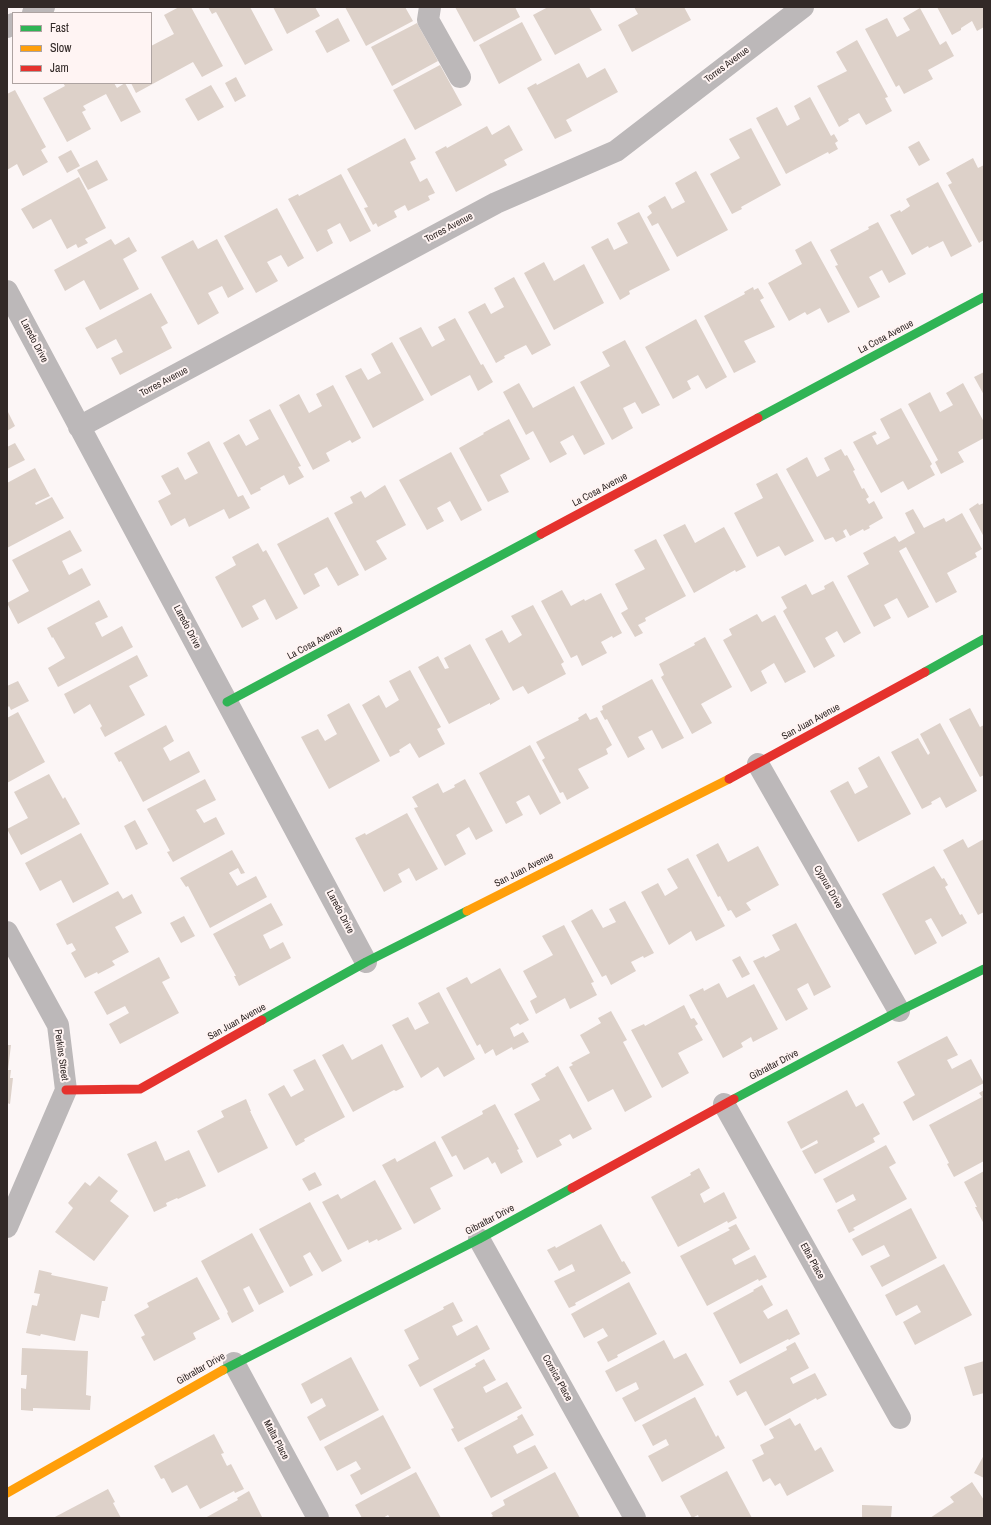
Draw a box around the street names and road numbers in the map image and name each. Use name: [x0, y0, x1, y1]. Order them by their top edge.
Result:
street label: Torres Avenue: [702, 44, 752, 86]
street label: Torres Avenue: [423, 210, 475, 246]
street label: Laredo Drive: [18, 317, 50, 365]
street label: La Cosa Avenue: [856, 318, 916, 356]
street label: Torres Avenue: [138, 364, 190, 400]
street label: La Cosa Avenue: [570, 471, 630, 509]
street label: Laredo Drive: [171, 603, 203, 651]
street label: La Cosa Avenue: [285, 624, 345, 662]
street label: San Juan Avenue: [780, 701, 842, 743]
street label: San Juan Avenue: [492, 850, 556, 890]
street label: Cyprus Drive: [811, 863, 845, 911]
street label: Laredo Drive: [324, 888, 356, 936]
street label: San Juan Avenue: [206, 1001, 268, 1043]
street label: Perkins Street: [51, 1028, 71, 1082]
street label: Gibraltar Drive: [747, 1047, 801, 1083]
street label: Gibraltar Drive: [463, 1202, 517, 1238]
street label: Elba Place: [797, 1241, 827, 1281]
street label: Gibraltar Drive: [175, 1350, 227, 1388]
street label: Corsica Place: [539, 1353, 575, 1403]
street label: Malta Place: [261, 1418, 291, 1462]

